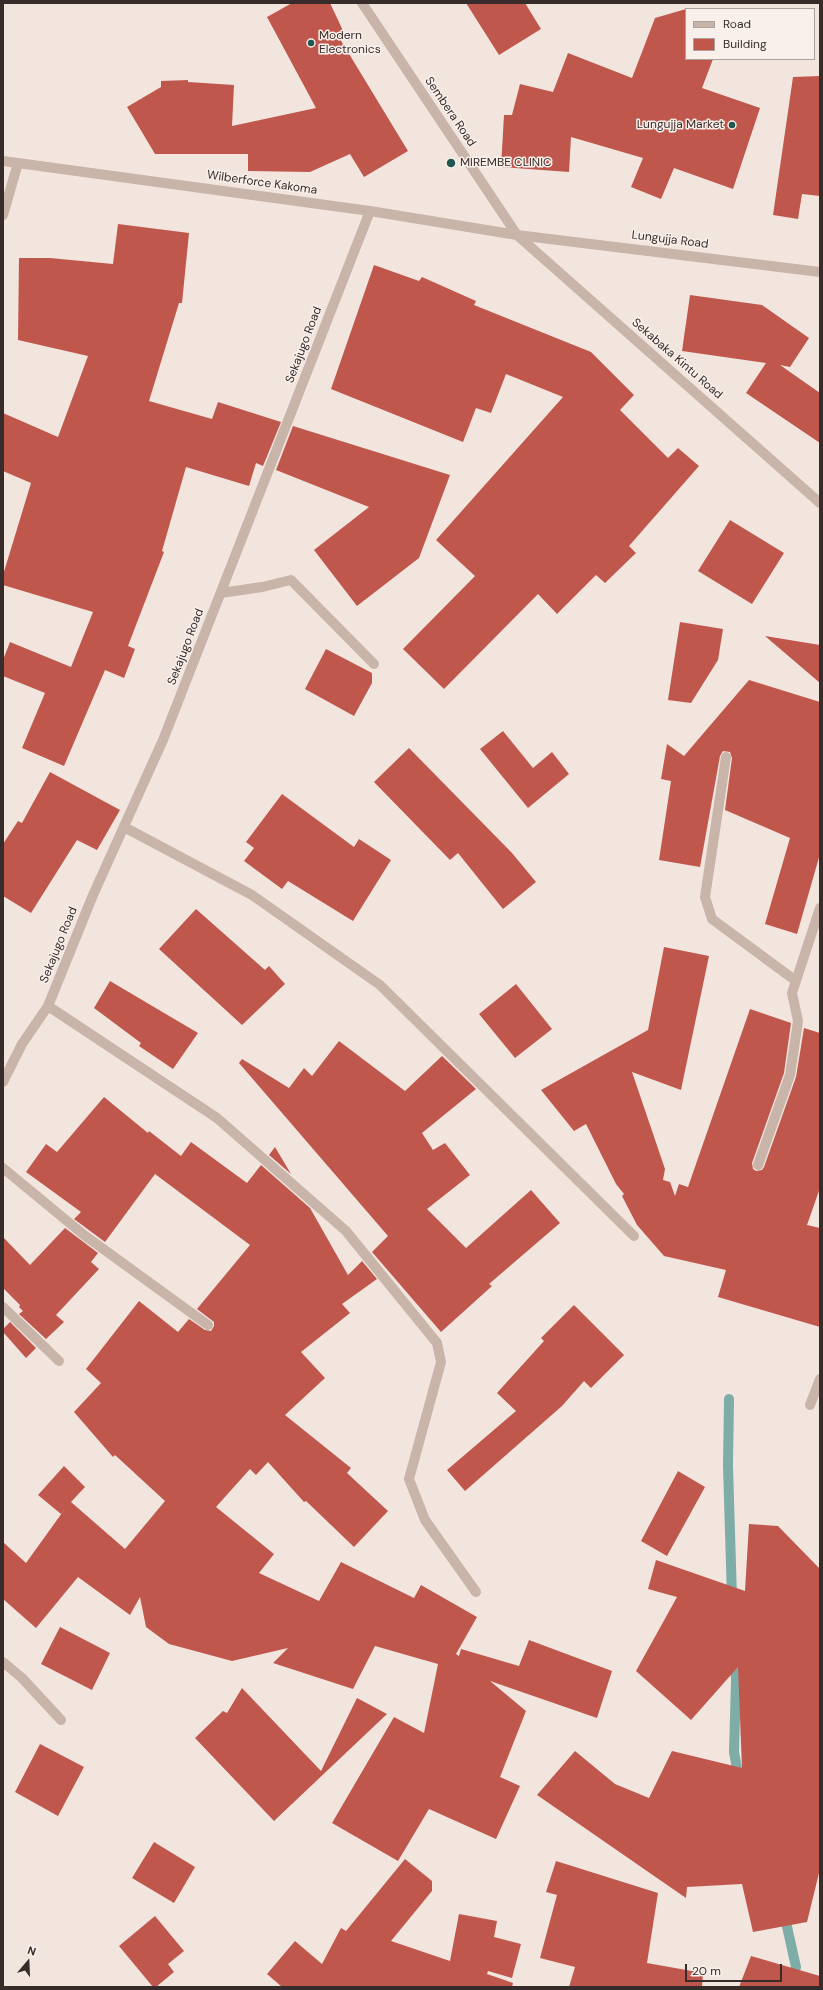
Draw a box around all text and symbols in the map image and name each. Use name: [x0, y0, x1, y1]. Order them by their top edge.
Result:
legend: [685, 8, 815, 60]
text: Road: [723, 16, 751, 32]
place label: Modern Electronics: [319, 29, 381, 57]
text: Building: [723, 36, 767, 52]
marker: Modern Electronics: [306, 38, 316, 48]
street label: Sembera Road: [421, 74, 479, 150]
place label: Lungujja Market: [637, 118, 724, 132]
marker: Lungujja Market: [727, 120, 737, 130]
place label: MIREMBE CLINIC: [460, 156, 552, 170]
marker: MIREMBE CLINIC: [445, 157, 457, 169]
street label: Wilberforce Kakoma: [206, 168, 318, 198]
street label: Lungujja Road: [631, 228, 709, 252]
street label: Sekajugo Road: [283, 305, 325, 385]
street label: Sekabaka Kintu Road: [629, 316, 725, 402]
street label: Sekajugo Road: [165, 607, 207, 687]
street label: Sekajugo Road: [37, 905, 81, 985]
north arrow: [8, 1942, 48, 1982]
text: N: [26, 1943, 38, 1959]
scale bar: [687, 1956, 784, 1982]
text: 20 m: [692, 1963, 721, 1979]

